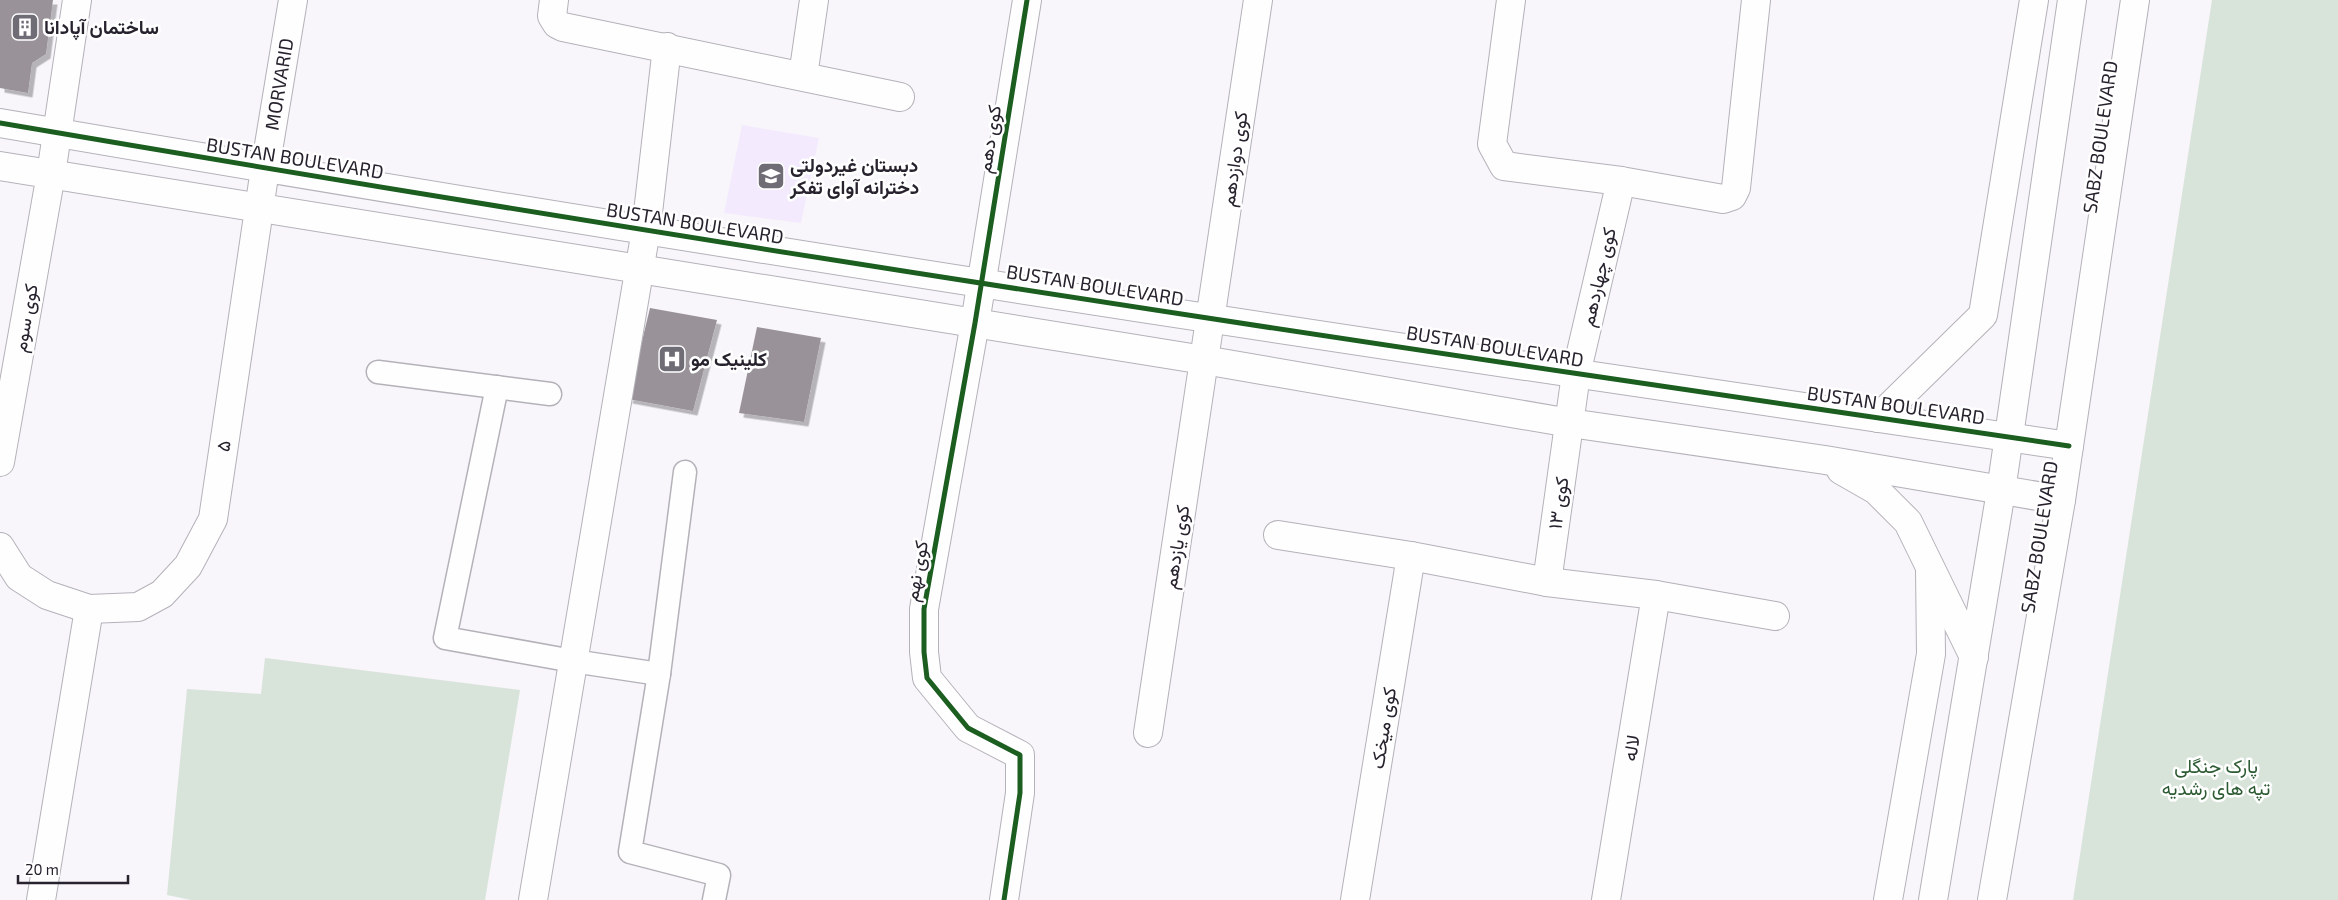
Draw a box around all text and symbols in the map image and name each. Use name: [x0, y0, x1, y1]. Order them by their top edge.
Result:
building icon: ساختمان آپادانا: [10, 12, 40, 42]
place label: ساختمان آپادانا: [44, 15, 159, 41]
street label: MORVARID: [260, 36, 298, 132]
street label: SABZ BOULEVARD: [2077, 59, 2122, 215]
street label: کوی دهم: [972, 103, 1007, 175]
street label: کوی دوازدهم: [1215, 110, 1254, 208]
street label: BUSTAN BOULEVARD: [205, 132, 385, 183]
place label: دبستان غیردولتی دخترانه آوای تفکر: [789, 153, 919, 200]
school or university icon: دبستان غیردولتی دخترانه آوای تفکر: [756, 161, 786, 191]
street label: BUSTAN BOULEVARD: [605, 197, 785, 248]
street label: کوی چهاردهم: [1575, 225, 1623, 329]
street label: BUSTAN BOULEVARD: [1005, 259, 1185, 310]
street label: کوی سوم: [7, 282, 44, 354]
street label: BUSTAN BOULEVARD: [1405, 320, 1585, 371]
hospital icon: کلینیک مو: [657, 344, 687, 374]
place label: کلینیک مو: [691, 347, 767, 372]
street label: BUSTAN BOULEVARD: [1806, 381, 1986, 428]
street label: ۵: [210, 439, 235, 453]
street label: SABZ BOULEVARD: [2015, 459, 2062, 615]
street label: کوی ۱۳: [1542, 475, 1574, 531]
street label: کوی یازدهم: [1158, 503, 1195, 591]
street label: کوی نهم: [899, 539, 934, 604]
street label: کوی میخک: [1365, 685, 1401, 771]
street label: لاله: [1617, 733, 1644, 763]
park label: پارک جنگلی تپه های رشدیه: [2162, 754, 2270, 802]
scale bar: [18, 852, 128, 884]
text: 20 m: [25, 860, 59, 878]

